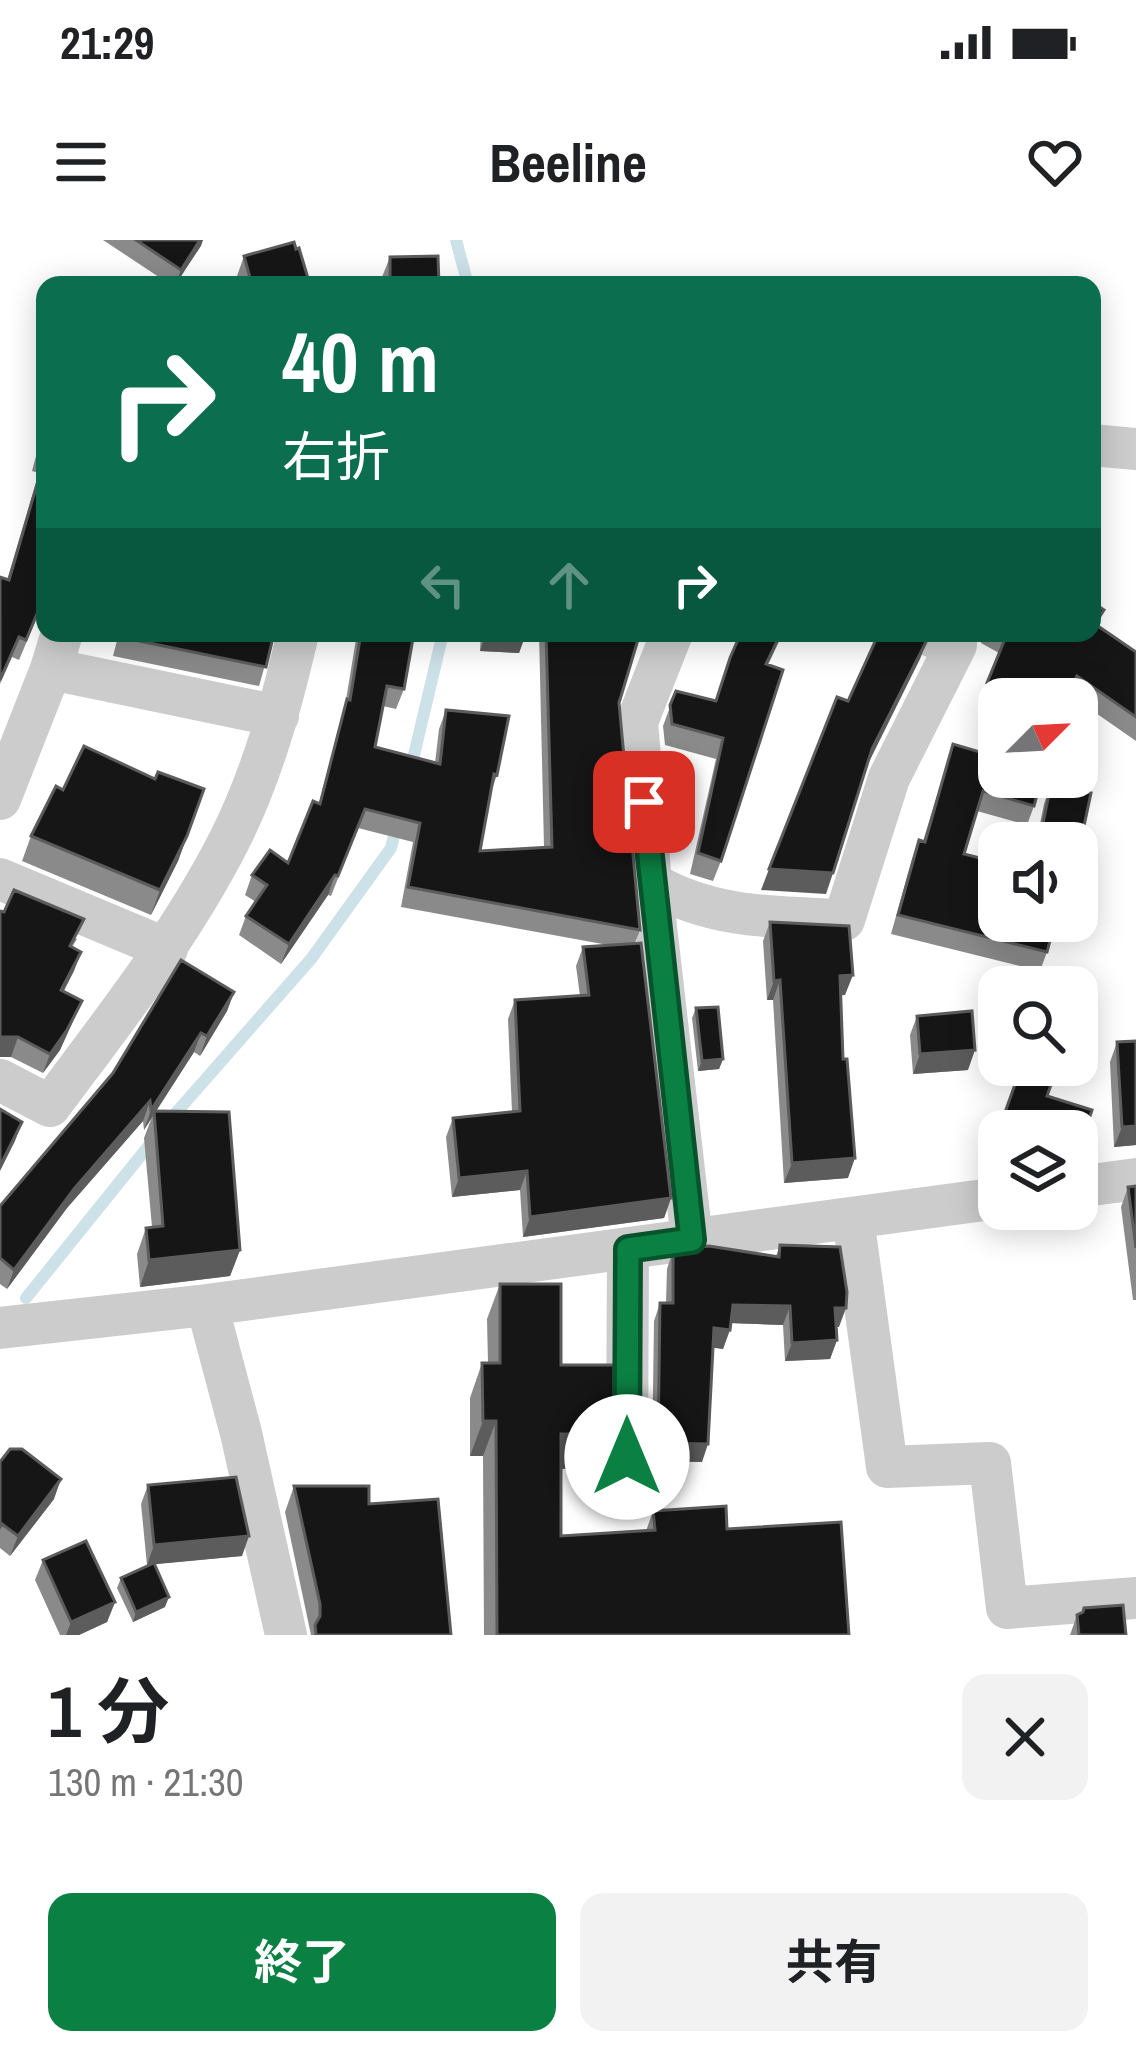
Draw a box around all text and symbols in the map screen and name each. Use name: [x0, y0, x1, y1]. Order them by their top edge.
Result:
text: 21:29: [60, 12, 154, 73]
text: Beeline: [489, 126, 647, 199]
icon: menu: [48, 129, 114, 195]
icon: heart: [1022, 129, 1088, 195]
text: 40 m: [282, 305, 439, 418]
icon: right: [84, 324, 240, 480]
text: 右折: [282, 420, 390, 493]
icon: left: [410, 552, 476, 618]
icon: ahead: [536, 552, 602, 618]
icon: right: [662, 552, 728, 618]
north arrow: [978, 678, 1098, 798]
map controls: [978, 678, 1098, 1230]
pin: [593, 751, 695, 853]
icon: arrive: [611, 769, 677, 835]
button: sound: [978, 822, 1098, 942]
button: search: [978, 966, 1098, 1086]
button: layers: [978, 1110, 1098, 1230]
position arrow: [564, 1394, 690, 1520]
text: 1 分: [48, 1662, 169, 1759]
button: close: [962, 1674, 1088, 1800]
text: 130 m · 21:30: [48, 1756, 244, 1808]
button: 終了: [48, 1893, 556, 2031]
button: 共有: [580, 1893, 1088, 2031]

